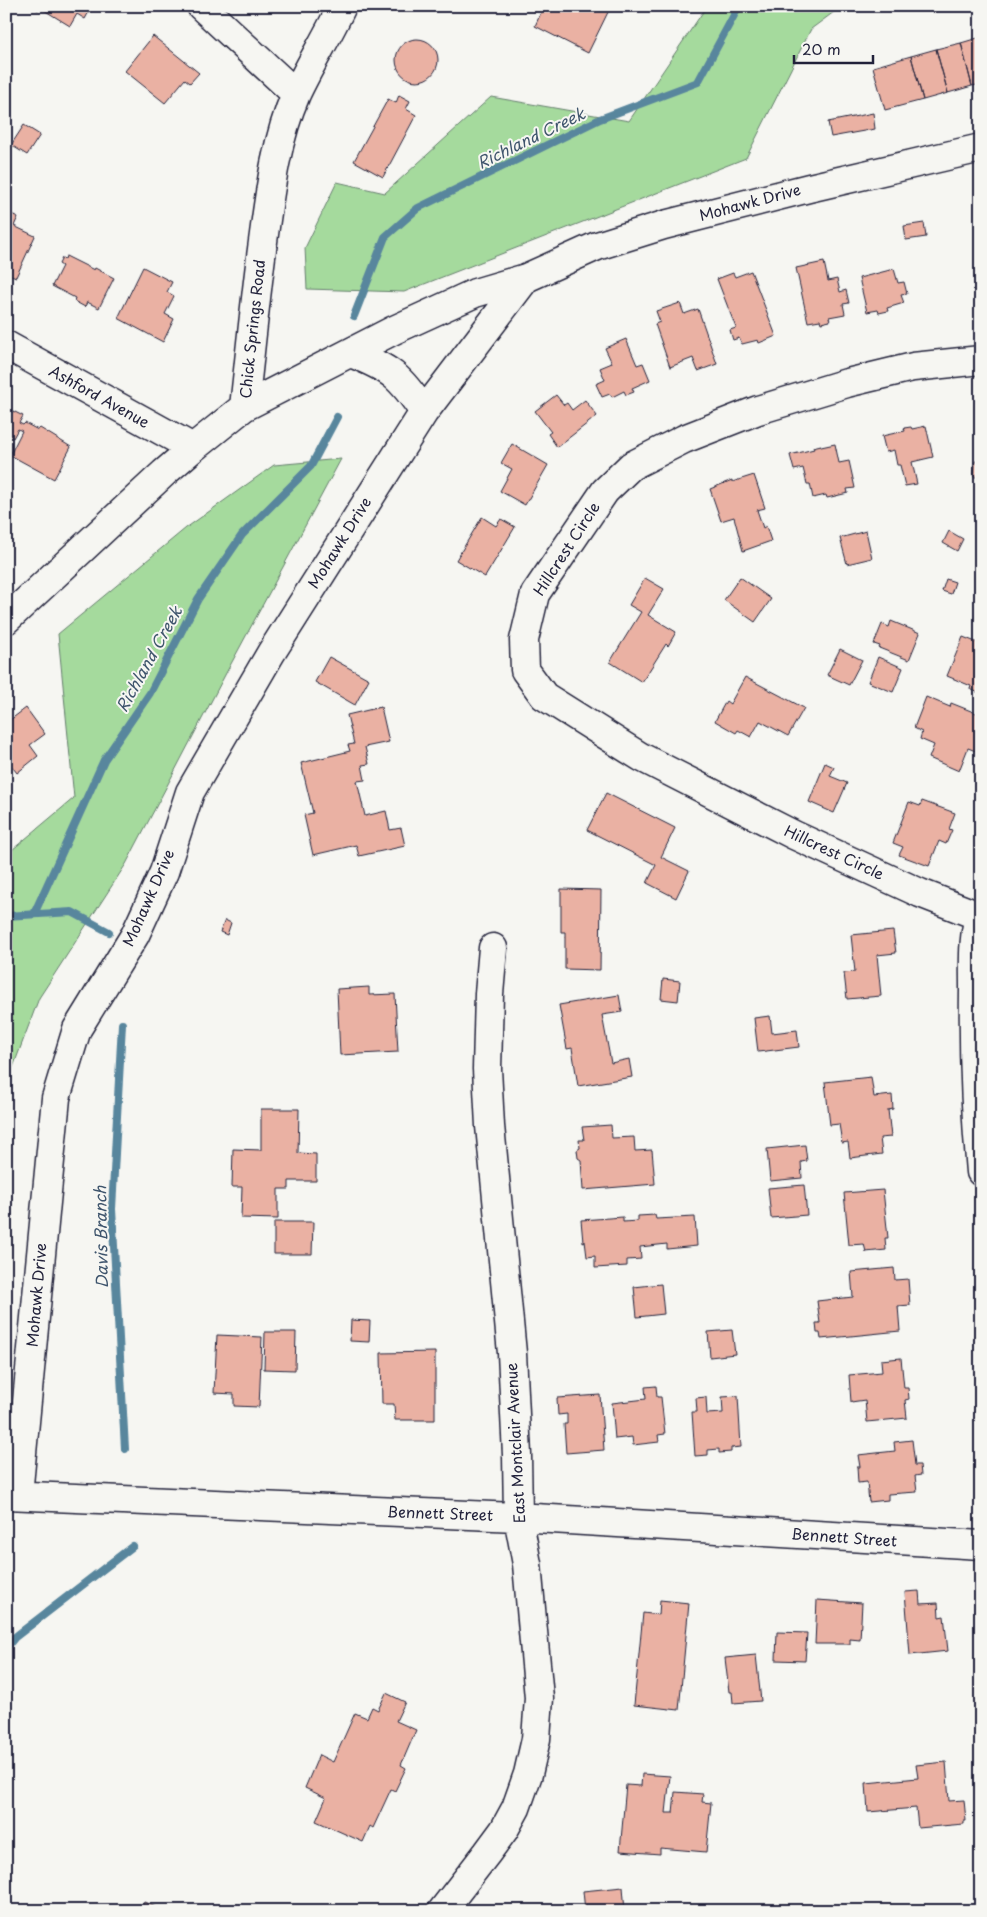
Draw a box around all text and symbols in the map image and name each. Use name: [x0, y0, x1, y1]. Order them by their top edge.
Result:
scale bar: [794, 32, 873, 64]
text: 20 m: [802, 37, 841, 60]
water label: Richland Creek: [472, 100, 590, 174]
street label: Mohawk Drive: [696, 177, 803, 226]
street label: Chick Springs Road: [233, 258, 270, 400]
street label: Ashford Avenue: [45, 359, 154, 433]
street label: Mohawk Drive: [301, 492, 376, 593]
street label: Hillcrest Circle: [527, 497, 605, 600]
water label: Richland Creek: [109, 600, 188, 716]
street label: Hillcrest Circle: [781, 818, 888, 885]
street label: Mohawk Drive: [116, 845, 179, 950]
water label: Davis Branch: [87, 1185, 113, 1288]
street label: Mohawk Drive: [20, 1242, 52, 1348]
street label: East Montclair Avenue: [499, 1362, 530, 1524]
street label: Bennett Street: [387, 1499, 493, 1526]
street label: Bennett Street: [790, 1521, 898, 1552]

